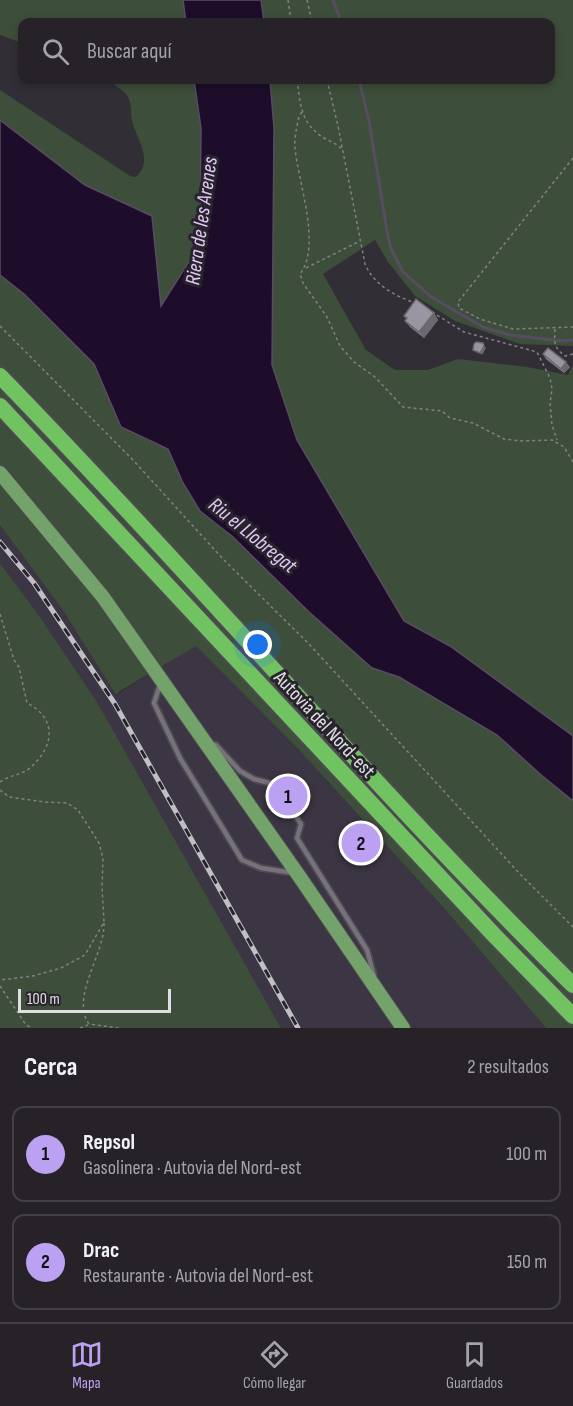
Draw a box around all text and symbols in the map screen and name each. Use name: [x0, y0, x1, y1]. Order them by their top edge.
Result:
search box: [18, 18, 555, 84]
icon: search: [39, 35, 72, 68]
text: Buscar aquí: [87, 38, 172, 65]
water label: Riera de les Arenes: [180, 155, 223, 287]
water label: Riu el Llobregat: [204, 492, 302, 579]
your location: [243, 630, 272, 659]
street label: Autovia del Nord-est: [268, 665, 380, 783]
pin: 1: [268, 774, 308, 818]
pin: 2: [342, 820, 380, 866]
scale bar: [18, 986, 171, 1014]
text: 100 m: [27, 990, 60, 1009]
text: Cerca: [24, 1052, 77, 1083]
text: 2 resultados: [467, 1055, 549, 1079]
text: Repsol: [83, 1129, 135, 1156]
text: 1: [42, 1142, 49, 1166]
text: 100 m: [506, 1142, 547, 1166]
text: Gasolinera · Autovia del Nord-est: [83, 1156, 302, 1180]
text: Drac: [83, 1237, 119, 1264]
text: 2: [41, 1250, 50, 1274]
text: 150 m: [507, 1250, 547, 1274]
text: Restaurante · Autovia del Nord-est: [83, 1264, 313, 1288]
tab: Mapa: [70, 1338, 103, 1393]
tab: Cómo llegar: [243, 1338, 306, 1393]
tab: Guardados: [446, 1338, 503, 1393]

